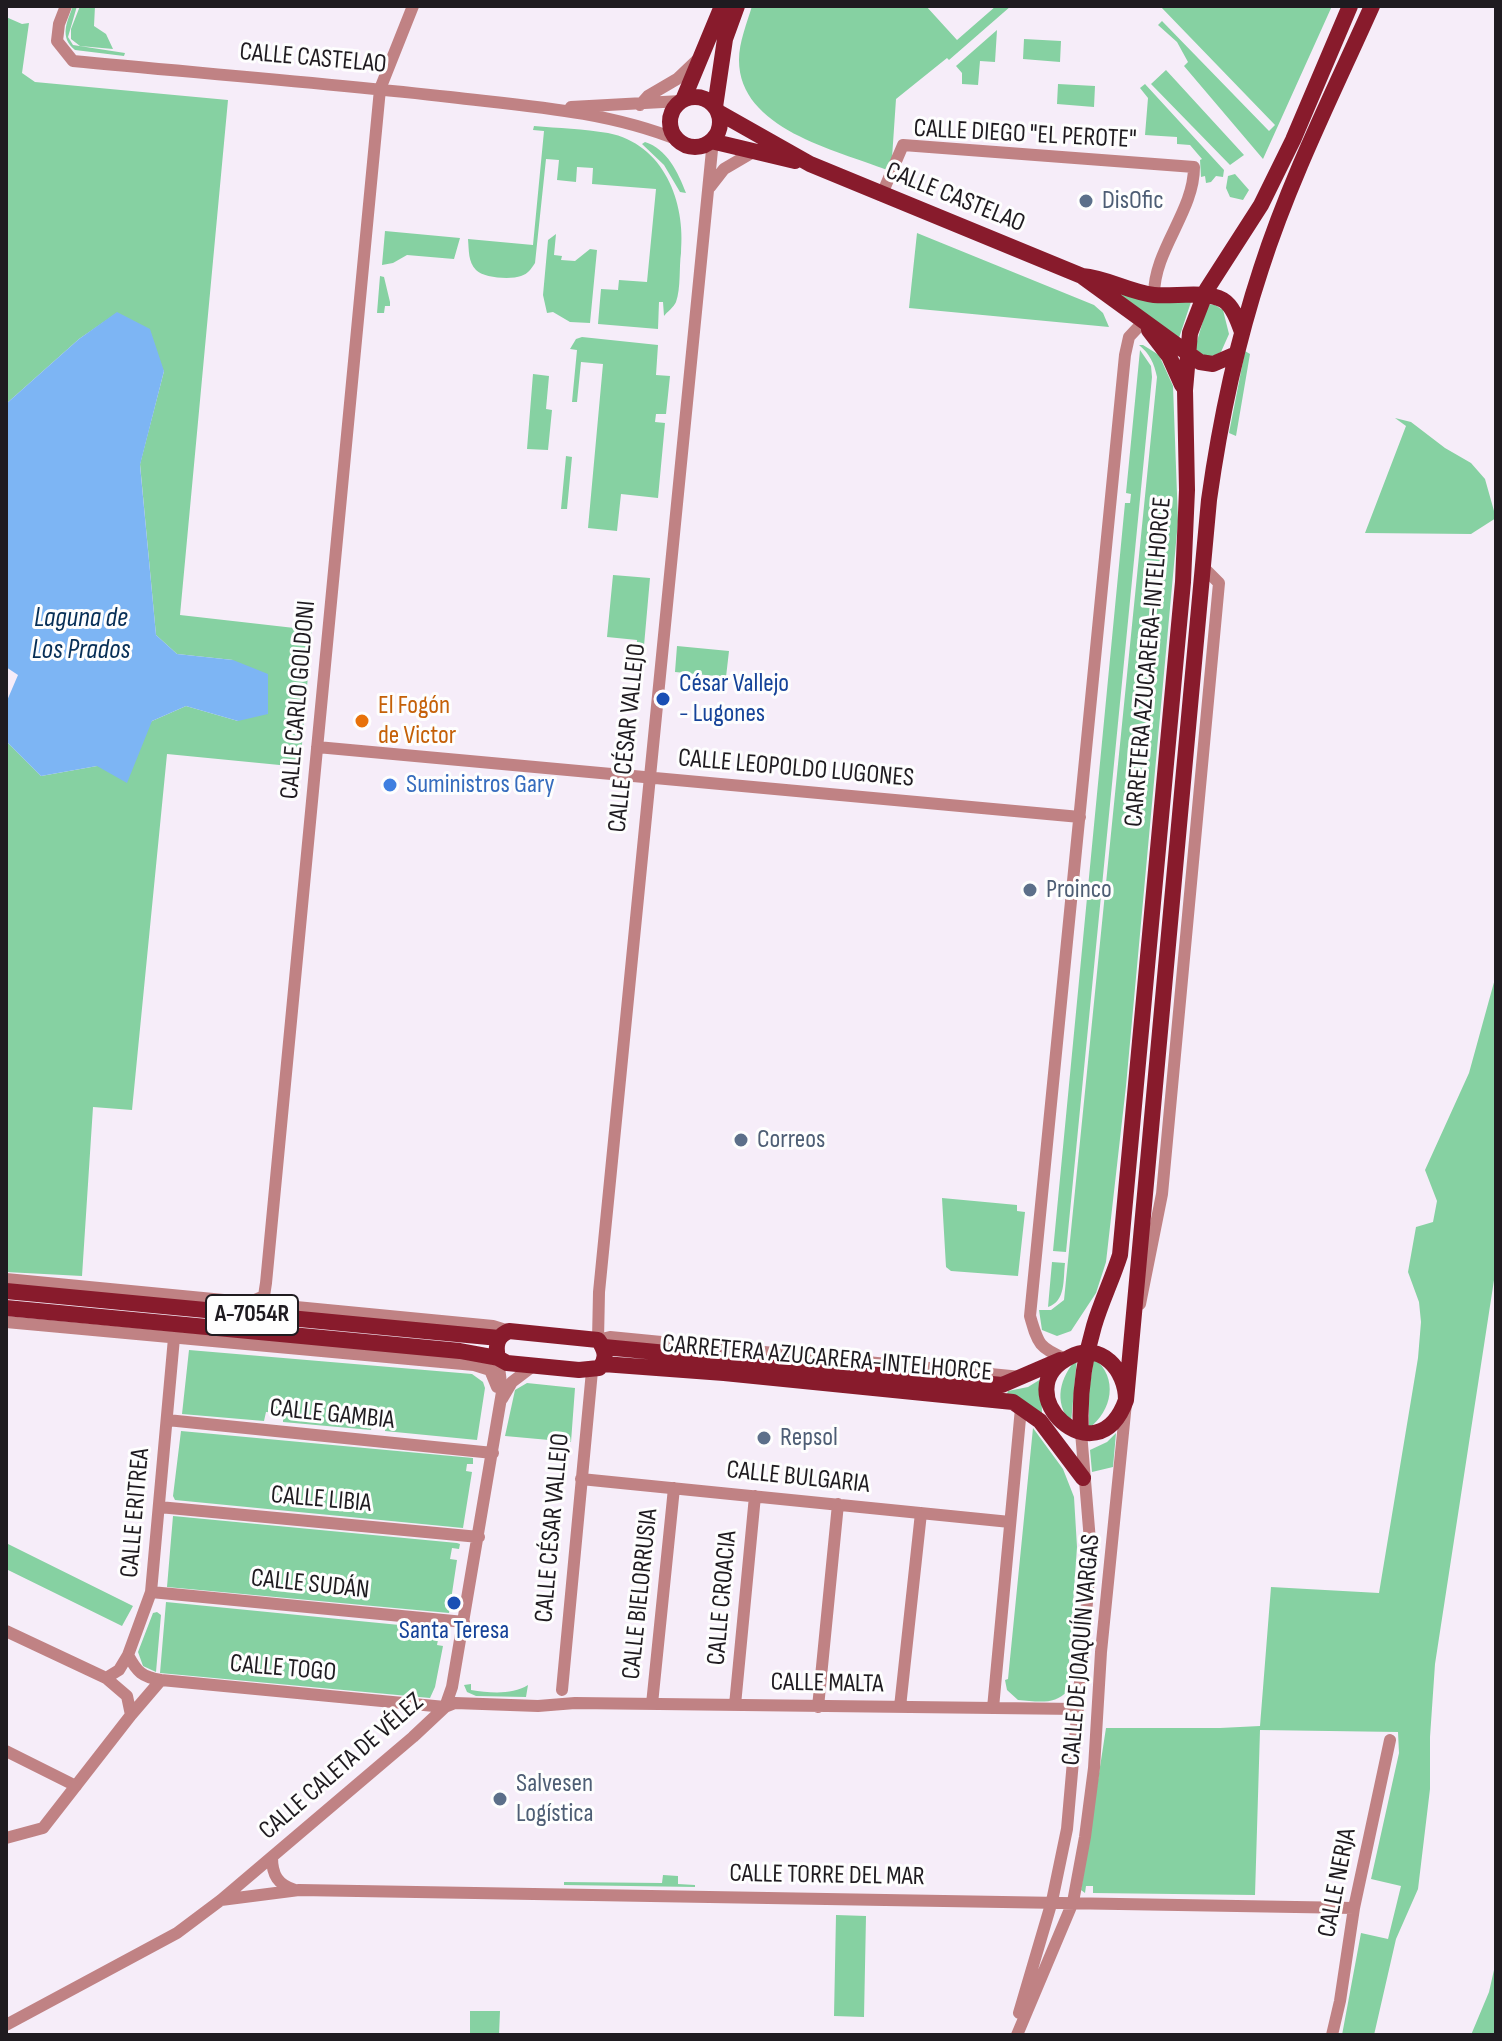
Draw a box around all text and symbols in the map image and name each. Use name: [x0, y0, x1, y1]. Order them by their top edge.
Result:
street label: CALLE CASTELAO: [238, 37, 388, 81]
street label: CALLE DIEGO "EL PEROTE": [913, 114, 1137, 156]
street label: CALLE CASTELAO: [881, 156, 1029, 240]
place label: DisOfic: [1102, 185, 1164, 217]
marker: DisOfic: [1077, 192, 1095, 210]
street label: CARRETERA AZUCARERA-INTELHORCE: [1119, 496, 1179, 828]
street label: CALLE CARLO GOLDONI: [275, 599, 323, 801]
water label: Laguna de Los Prados: [32, 602, 130, 668]
street label: CALLE CÉSAR VALLEJO: [603, 642, 653, 834]
place label: César Vallejo - Lugones: [679, 668, 789, 730]
place label: El Fogón de Victor: [378, 690, 456, 752]
marker: César Vallejo - Lugones: [654, 690, 672, 708]
marker: El Fogón de Victor: [353, 712, 371, 730]
street label: CALLE LEOPOLDO LUGONES: [677, 743, 915, 795]
place label: Suministros Gary: [406, 769, 555, 801]
marker: Suministros Gary: [381, 776, 399, 794]
place label: Proinco: [1046, 874, 1112, 906]
marker: Proinco: [1021, 881, 1039, 899]
place label: Correos: [757, 1124, 825, 1156]
marker: Correos: [732, 1131, 750, 1149]
road number: A-7054R: [206, 1295, 298, 1335]
street label: CARRETERA AZUCARERA-INTELHORCE: [661, 1329, 993, 1389]
street label: CALLE GAMBIA: [268, 1393, 396, 1437]
place label: Repsol: [780, 1422, 838, 1454]
marker: Repsol: [755, 1429, 773, 1447]
street label: CALLE CÉSAR VALLEJO: [529, 1432, 577, 1624]
street label: CALLE ERITREA: [115, 1447, 157, 1579]
street label: CALLE BULGARIA: [725, 1455, 871, 1501]
street label: CALLE LIBIA: [269, 1480, 373, 1520]
street label: CALLE BIELORRUSIA: [617, 1507, 665, 1681]
street label: CALLE CROACIA: [702, 1529, 744, 1667]
street label: CALLE DE JOAQUÍN VARGAS: [1056, 1533, 1108, 1767]
street label: CALLE SUDÁN: [249, 1563, 371, 1607]
marker: Santa Teresa: [445, 1594, 463, 1612]
place label: Santa Teresa: [399, 1615, 509, 1647]
street label: CALLE TOGO: [229, 1649, 337, 1689]
street label: CALLE MALTA: [770, 1667, 884, 1701]
street label: CALLE CALETA DE VÉLEZ: [253, 1687, 431, 1847]
place label: Salvesen Logística: [516, 1768, 593, 1830]
marker: Salvesen Logística: [491, 1790, 509, 1808]
street label: CALLE NERJA: [1312, 1826, 1364, 1940]
street label: CALLE TORRE DEL MAR: [729, 1859, 925, 1893]

